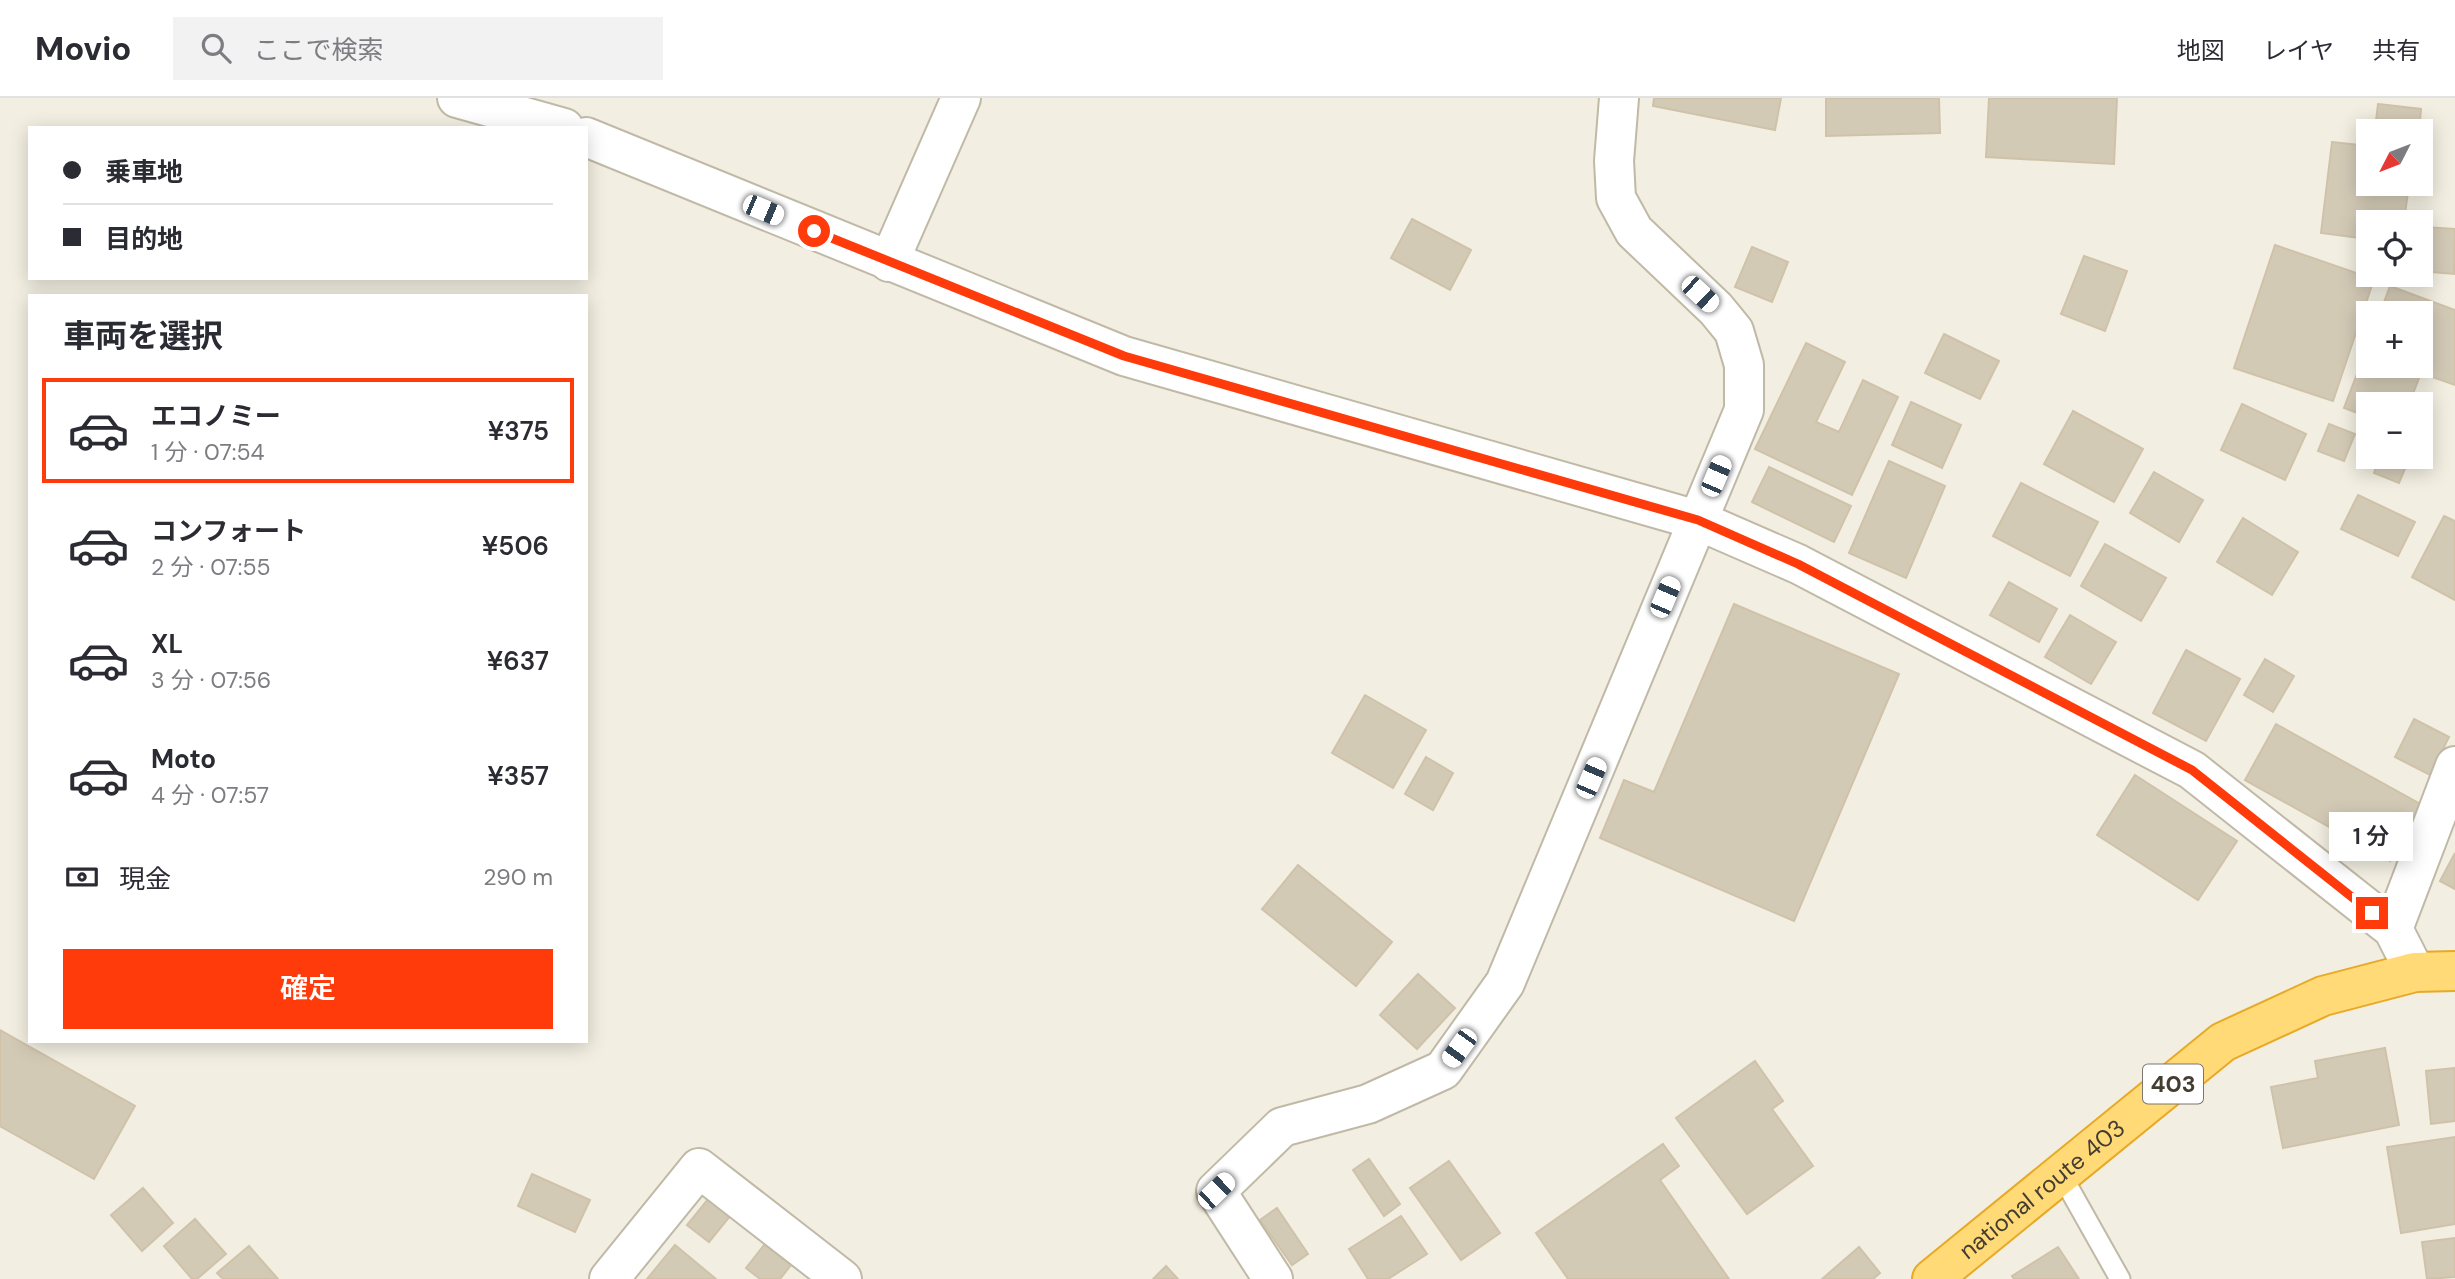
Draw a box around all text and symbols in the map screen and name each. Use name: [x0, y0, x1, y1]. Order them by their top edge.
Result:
search box: [173, 17, 663, 80]
text: Movio: [35, 27, 131, 70]
icon: search: [197, 29, 235, 67]
text: ここで検索: [253, 33, 383, 67]
text: 地図: [2177, 35, 2225, 66]
text: レイヤ: [2263, 35, 2334, 66]
text: 共有: [2372, 35, 2420, 66]
north arrow: [2356, 119, 2432, 196]
map controls: [2356, 119, 2433, 469]
text: 乗車地: [105, 155, 183, 189]
car: [740, 192, 787, 228]
button: locate: [2356, 210, 2433, 287]
route start: [798, 215, 830, 247]
text: 目的地: [105, 222, 183, 256]
car: [1678, 272, 1723, 316]
button: +: [2356, 301, 2433, 378]
text: 車両を選択: [63, 315, 223, 357]
button: −: [2356, 392, 2433, 469]
icon: car: [67, 399, 130, 462]
text: エコノミー: [151, 399, 281, 433]
text: ¥375: [488, 414, 549, 448]
text: 1 分 · 07:54: [151, 437, 264, 467]
car: [1699, 453, 1734, 499]
icon: car: [67, 514, 130, 577]
text: コンフォート: [151, 514, 306, 548]
text: ¥506: [482, 529, 549, 563]
text: 2 分 · 07:55: [151, 552, 271, 582]
car: [1648, 574, 1683, 620]
text: XL: [151, 627, 183, 661]
icon: car: [67, 629, 130, 692]
text: ¥637: [487, 644, 549, 678]
text: 3 分 · 07:56: [151, 665, 271, 695]
text: Moto: [151, 742, 216, 776]
icon: car: [67, 744, 130, 807]
car: [1574, 755, 1609, 801]
text: ¥357: [487, 759, 549, 793]
text: 4 分 · 07:57: [151, 780, 269, 810]
callout: 1 分: [2330, 812, 2414, 860]
text: 1 分: [2353, 821, 2389, 851]
icon: cash: [63, 858, 101, 896]
text: 現金: [119, 862, 171, 896]
text: 290 m: [483, 862, 553, 892]
route end: [2356, 897, 2388, 929]
button: 確定: [63, 949, 553, 1029]
car: [1439, 1025, 1480, 1071]
road number: 403: [2143, 1065, 2203, 1104]
street label: national route 403: [1952, 1112, 2131, 1266]
car: [1194, 1169, 1239, 1213]

